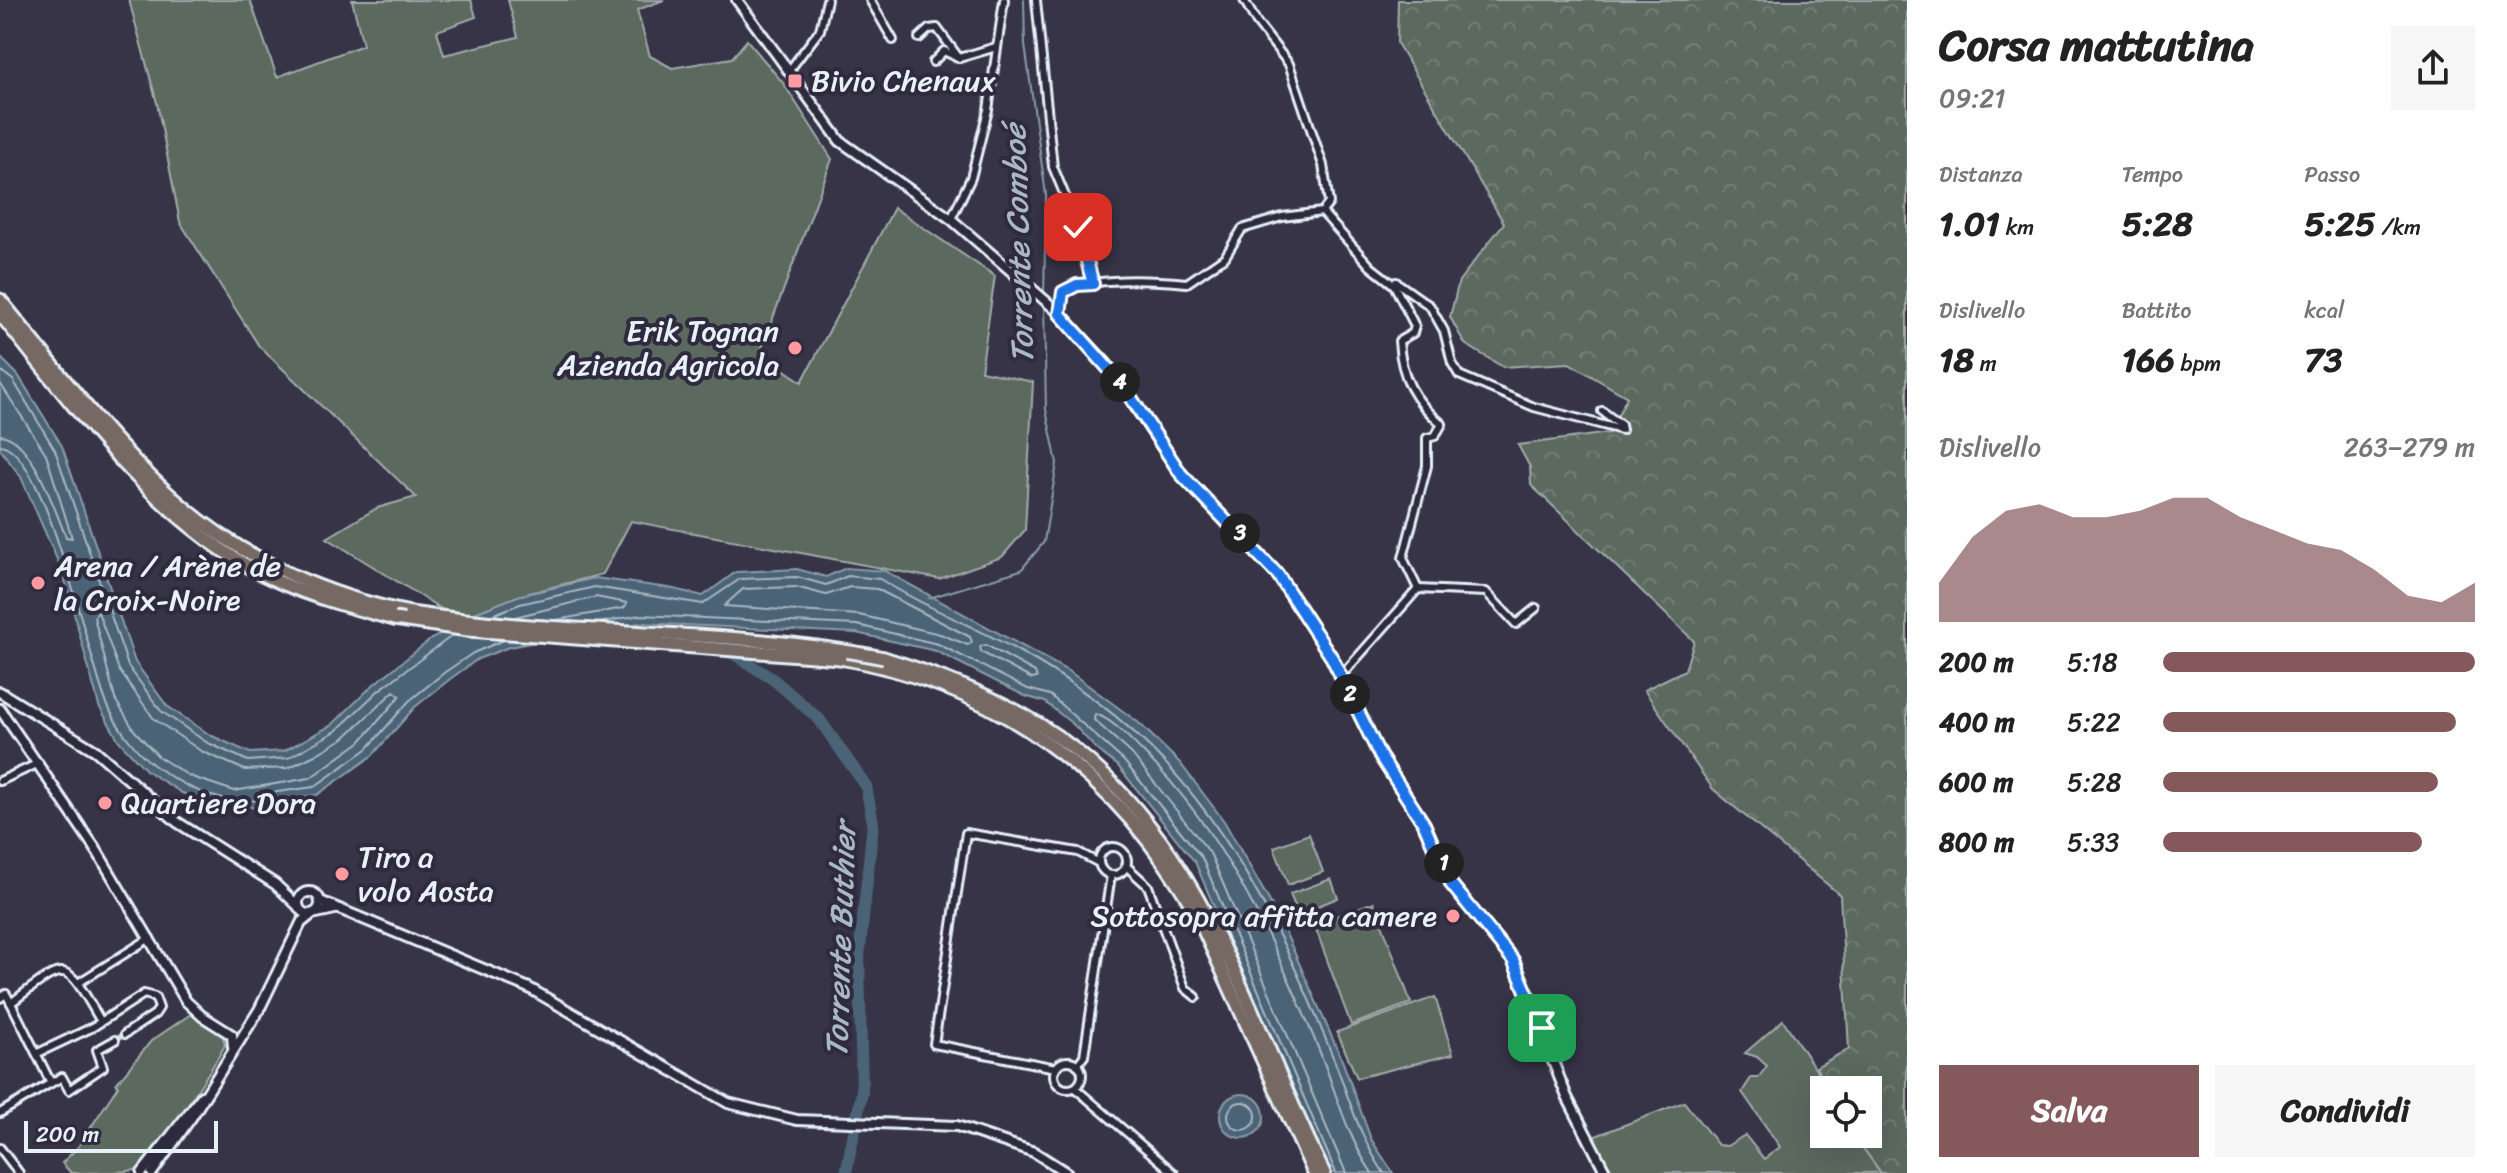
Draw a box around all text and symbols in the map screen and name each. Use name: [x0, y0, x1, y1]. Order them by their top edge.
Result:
text: Corsa mattutina: [1939, 6, 2254, 84]
button: share: [2391, 26, 2475, 110]
place label: Bivio Chenaux: [811, 54, 996, 108]
marker: Bivio Chenaux: [786, 72, 804, 90]
text: 09:21: [1939, 75, 2005, 121]
water label: Torrente Comboé: [986, 119, 1051, 365]
text: Distanza: [1939, 155, 2022, 194]
text: Tempo: [2122, 155, 2183, 194]
text: Passo: [2304, 155, 2360, 194]
pin: [1044, 193, 1112, 261]
text: 1.01: [1939, 194, 2000, 254]
text: 5:28: [2122, 194, 2193, 254]
text: 5:25: [2304, 194, 2376, 254]
icon: check: [1056, 205, 1100, 249]
text: km: [2000, 208, 2034, 247]
text: /km: [2376, 208, 2421, 247]
text: Dislivello: [1939, 291, 2025, 330]
text: Battito: [2122, 291, 2191, 330]
text: kcal: [2304, 291, 2344, 330]
place label: Erik Tognan Azienda Agricola: [556, 304, 779, 392]
text: 18: [1939, 330, 1974, 390]
text: 166: [2122, 330, 2175, 390]
text: 73: [2304, 330, 2342, 390]
marker: Erik Tognan Azienda Agricola: [786, 339, 804, 357]
text: m: [1974, 344, 1997, 383]
text: bpm: [2175, 344, 2221, 383]
pin: 4: [1100, 362, 1140, 402]
text: 4: [1113, 362, 1127, 401]
text: Dislivello: [1939, 424, 2041, 470]
text: 263–279 m: [2344, 424, 2475, 470]
pin: 3: [1220, 513, 1260, 553]
text: 3: [1234, 513, 1246, 552]
place label: Arena / Arène de la Croix-Noire: [53, 539, 281, 627]
marker: Arena / Arène de la Croix-Noire: [29, 574, 47, 592]
text: 200 m: [1939, 639, 2014, 685]
text: 5:18: [2067, 639, 2118, 685]
pin: 2: [1330, 674, 1370, 714]
text: 2: [1344, 674, 1356, 713]
text: 400 m: [1939, 699, 2015, 745]
text: 5:22: [2067, 699, 2121, 745]
text: 600 m: [1939, 759, 2013, 805]
text: 5:28: [2067, 759, 2121, 805]
place label: Quartiere Dora: [121, 776, 316, 830]
marker: Quartiere Dora: [96, 794, 114, 812]
water label: Torrente Buthier: [808, 816, 873, 1058]
text: 800 m: [1939, 819, 2014, 865]
text: 5:33: [2067, 819, 2119, 865]
place label: Tiro a volo Aosta: [358, 830, 494, 918]
pin: 1: [1424, 843, 1464, 883]
text: 1: [1439, 843, 1449, 882]
marker: Tiro a volo Aosta: [333, 865, 351, 883]
place label: Sottosopra affitta camere: [1090, 889, 1437, 943]
marker: Sottosopra affitta camere: [1444, 907, 1462, 925]
pin: [1508, 994, 1576, 1062]
icon: arrive: [1520, 1006, 1564, 1050]
button: Salva: [1939, 1065, 2199, 1157]
button: Condividi: [2215, 1065, 2475, 1157]
map controls: [1810, 1076, 1882, 1148]
button: locate: [1810, 1076, 1882, 1148]
text: 200 m: [36, 1115, 99, 1154]
scale bar: [24, 1117, 218, 1153]

